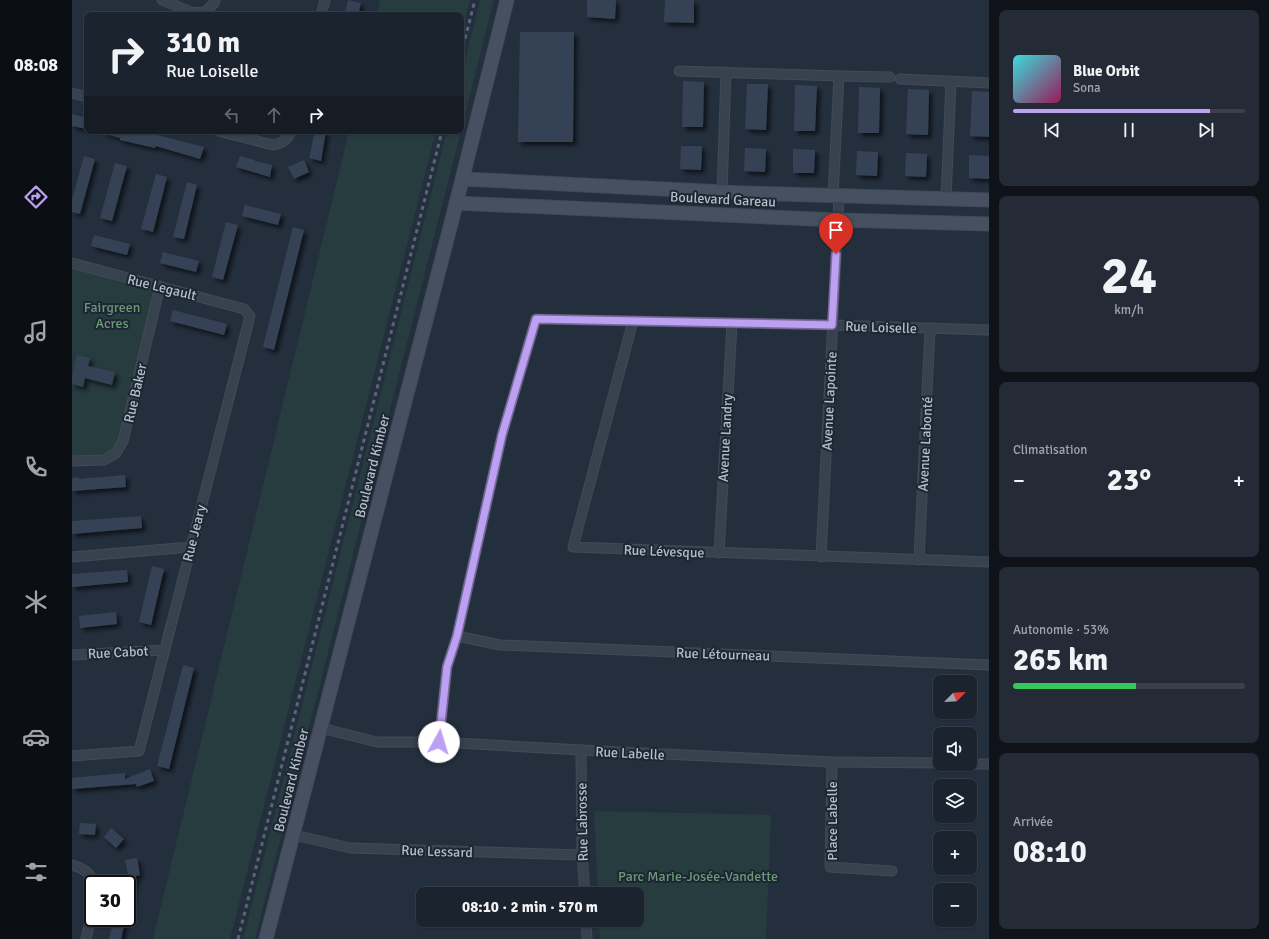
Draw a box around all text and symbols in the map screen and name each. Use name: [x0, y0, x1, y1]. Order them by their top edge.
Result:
text: 310 m: [166, 26, 240, 60]
icon: right: [100, 28, 152, 80]
text: 08:08: [14, 54, 58, 76]
text: Rue Loiselle: [166, 60, 258, 82]
text: Blue Orbit: [1073, 62, 1140, 80]
text: Sona: [1073, 80, 1101, 96]
icon: left: [221, 104, 243, 126]
icon: ahead: [263, 104, 285, 126]
icon: right: [305, 104, 327, 126]
icon: previous: [1041, 119, 1063, 141]
icon: pause: [1118, 119, 1140, 141]
icon: next: [1195, 119, 1217, 141]
icon: directions: [22, 183, 50, 211]
street label: Boulevard Gareau: [670, 188, 776, 211]
pin: [819, 213, 853, 254]
icon: arrive: [825, 219, 847, 241]
text: 24: [1101, 244, 1157, 308]
street label: Rue Legault: [126, 271, 198, 304]
park label: Fairgreen Acres: [84, 299, 140, 332]
text: km/h: [1114, 302, 1144, 318]
icon: music: [22, 318, 50, 346]
street label: Rue Loiselle: [845, 318, 917, 337]
street label: Avenue Lapointe: [818, 351, 841, 451]
street label: Rue Baker: [120, 361, 151, 424]
street label: Avenue Landry: [715, 393, 736, 483]
street label: Avenue Labonté: [915, 396, 936, 492]
street label: Boulevard Kimber: [351, 412, 394, 520]
text: Climatisation: [1013, 442, 1087, 458]
icon: phone: [22, 453, 50, 481]
text: 23°: [1107, 462, 1151, 499]
text: −: [1013, 467, 1025, 494]
text: +: [1233, 467, 1245, 494]
street label: Rue Jeary: [179, 502, 210, 563]
street label: Rue Lévesque: [623, 542, 705, 561]
icon: climate: [22, 588, 50, 616]
text: Autonomie · 53%: [1013, 622, 1109, 638]
street label: Rue Cabot: [87, 642, 149, 663]
text: 265 km: [1013, 642, 1108, 679]
street label: Rue Létourneau: [676, 644, 770, 665]
north arrow: [933, 675, 977, 719]
map controls: [933, 675, 977, 927]
position arrow: [418, 721, 460, 763]
icon: car: [22, 723, 50, 751]
street label: Boulevard Kimber: [270, 726, 313, 834]
button: sound: [933, 727, 977, 771]
street label: Rue Labelle: [595, 743, 665, 764]
button: layers: [933, 779, 977, 823]
street label: Place Labelle: [824, 781, 841, 861]
street label: Rue Labrosse: [573, 782, 592, 862]
text: Arrivée: [1013, 814, 1053, 830]
button: +: [933, 831, 977, 875]
text: 08:10: [1013, 834, 1087, 871]
street label: Rue Lessard: [401, 842, 473, 861]
icon: filters: [22, 858, 50, 886]
park label: Parc Marie-Josée-Vandette: [618, 868, 778, 885]
speed limit sign: 30: [84, 875, 136, 927]
button: −: [933, 883, 977, 927]
text: 08:10 · 2 min · 570 m: [462, 898, 598, 916]

